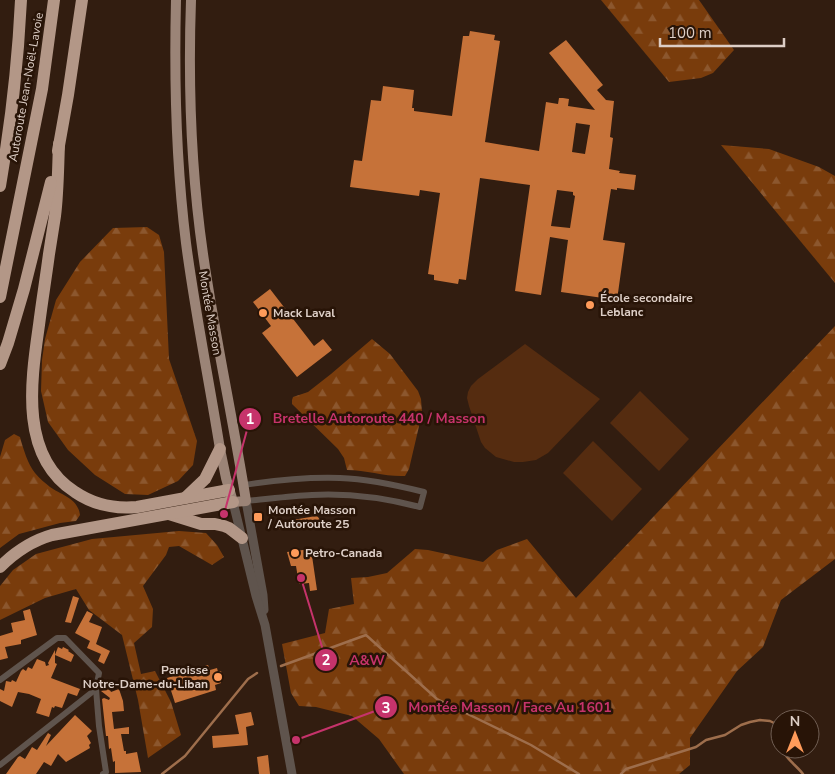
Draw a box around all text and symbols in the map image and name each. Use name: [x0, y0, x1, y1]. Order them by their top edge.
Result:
street label: Autoroute Jean-Noël-Lavoie: [5, 11, 47, 163]
scale bar: [660, 15, 784, 47]
text: 100 m: [668, 23, 712, 43]
street label: Montée Masson: [195, 270, 225, 356]
place label: École secondaire Leblanc: [600, 290, 693, 320]
marker: École secondaire Leblanc: [584, 299, 596, 311]
place label: Mack Laval: [273, 305, 335, 321]
marker: Mack Laval: [257, 307, 269, 319]
callout: Bretelle Autoroute 440 / Masson: [238, 404, 496, 433]
text: 1: [245, 409, 255, 429]
text: Bretelle Autoroute 440 / Masson: [273, 409, 485, 428]
place label: Montée Masson / Autoroute 25: [267, 502, 356, 532]
marker: Montée Masson / Autoroute 25: [252, 511, 264, 523]
place label: Petro-Canada: [305, 545, 382, 561]
marker: Petro-Canada: [289, 547, 301, 559]
callout: A&W: [314, 646, 395, 675]
text: 2: [321, 650, 331, 670]
text: A&W: [349, 651, 385, 670]
place label: Paroisse Notre-Dame-du-Liban: [83, 662, 208, 692]
marker: Paroisse Notre-Dame-du-Liban: [212, 671, 224, 683]
callout: Montée Masson / Face Au 1601: [373, 693, 622, 722]
text: 3: [381, 698, 391, 718]
text: Montée Masson / Face Au 1601: [408, 698, 612, 717]
north arrow: [770, 709, 820, 759]
text: N: [790, 712, 800, 731]

